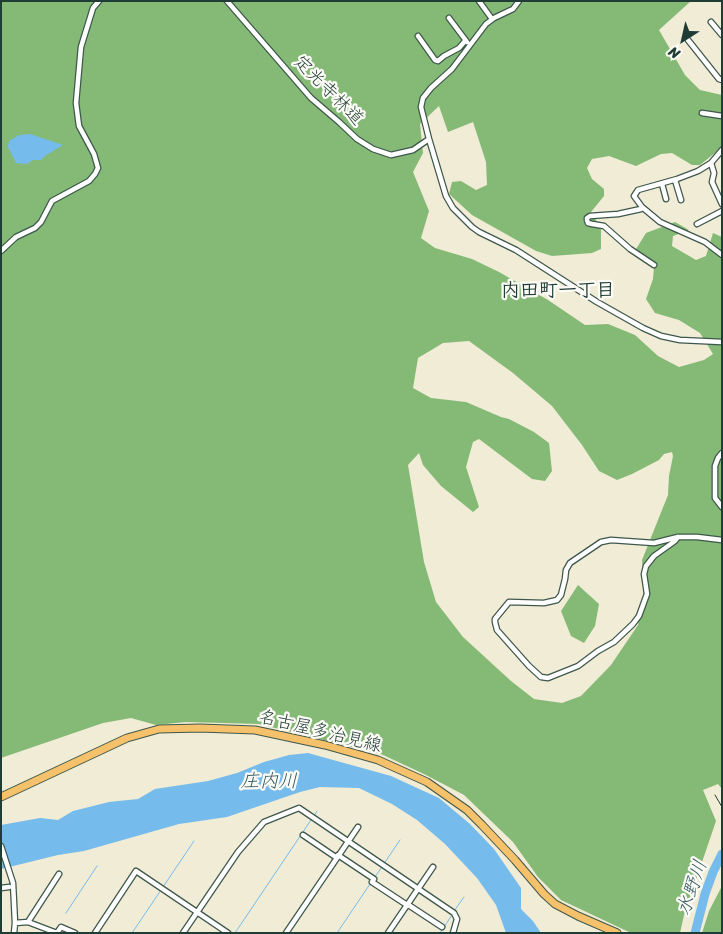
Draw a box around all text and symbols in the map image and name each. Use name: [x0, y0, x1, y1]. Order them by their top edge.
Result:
north arrow: [658, 15, 708, 65]
text: N: [663, 40, 685, 66]
street label: 定光寺林道: [289, 52, 367, 130]
district label: 内田町一丁目: [501, 280, 615, 302]
street label: 名古屋多治見線: [256, 706, 384, 758]
water label: 庄内川: [241, 771, 297, 793]
water label: 水野川: [673, 857, 713, 919]

